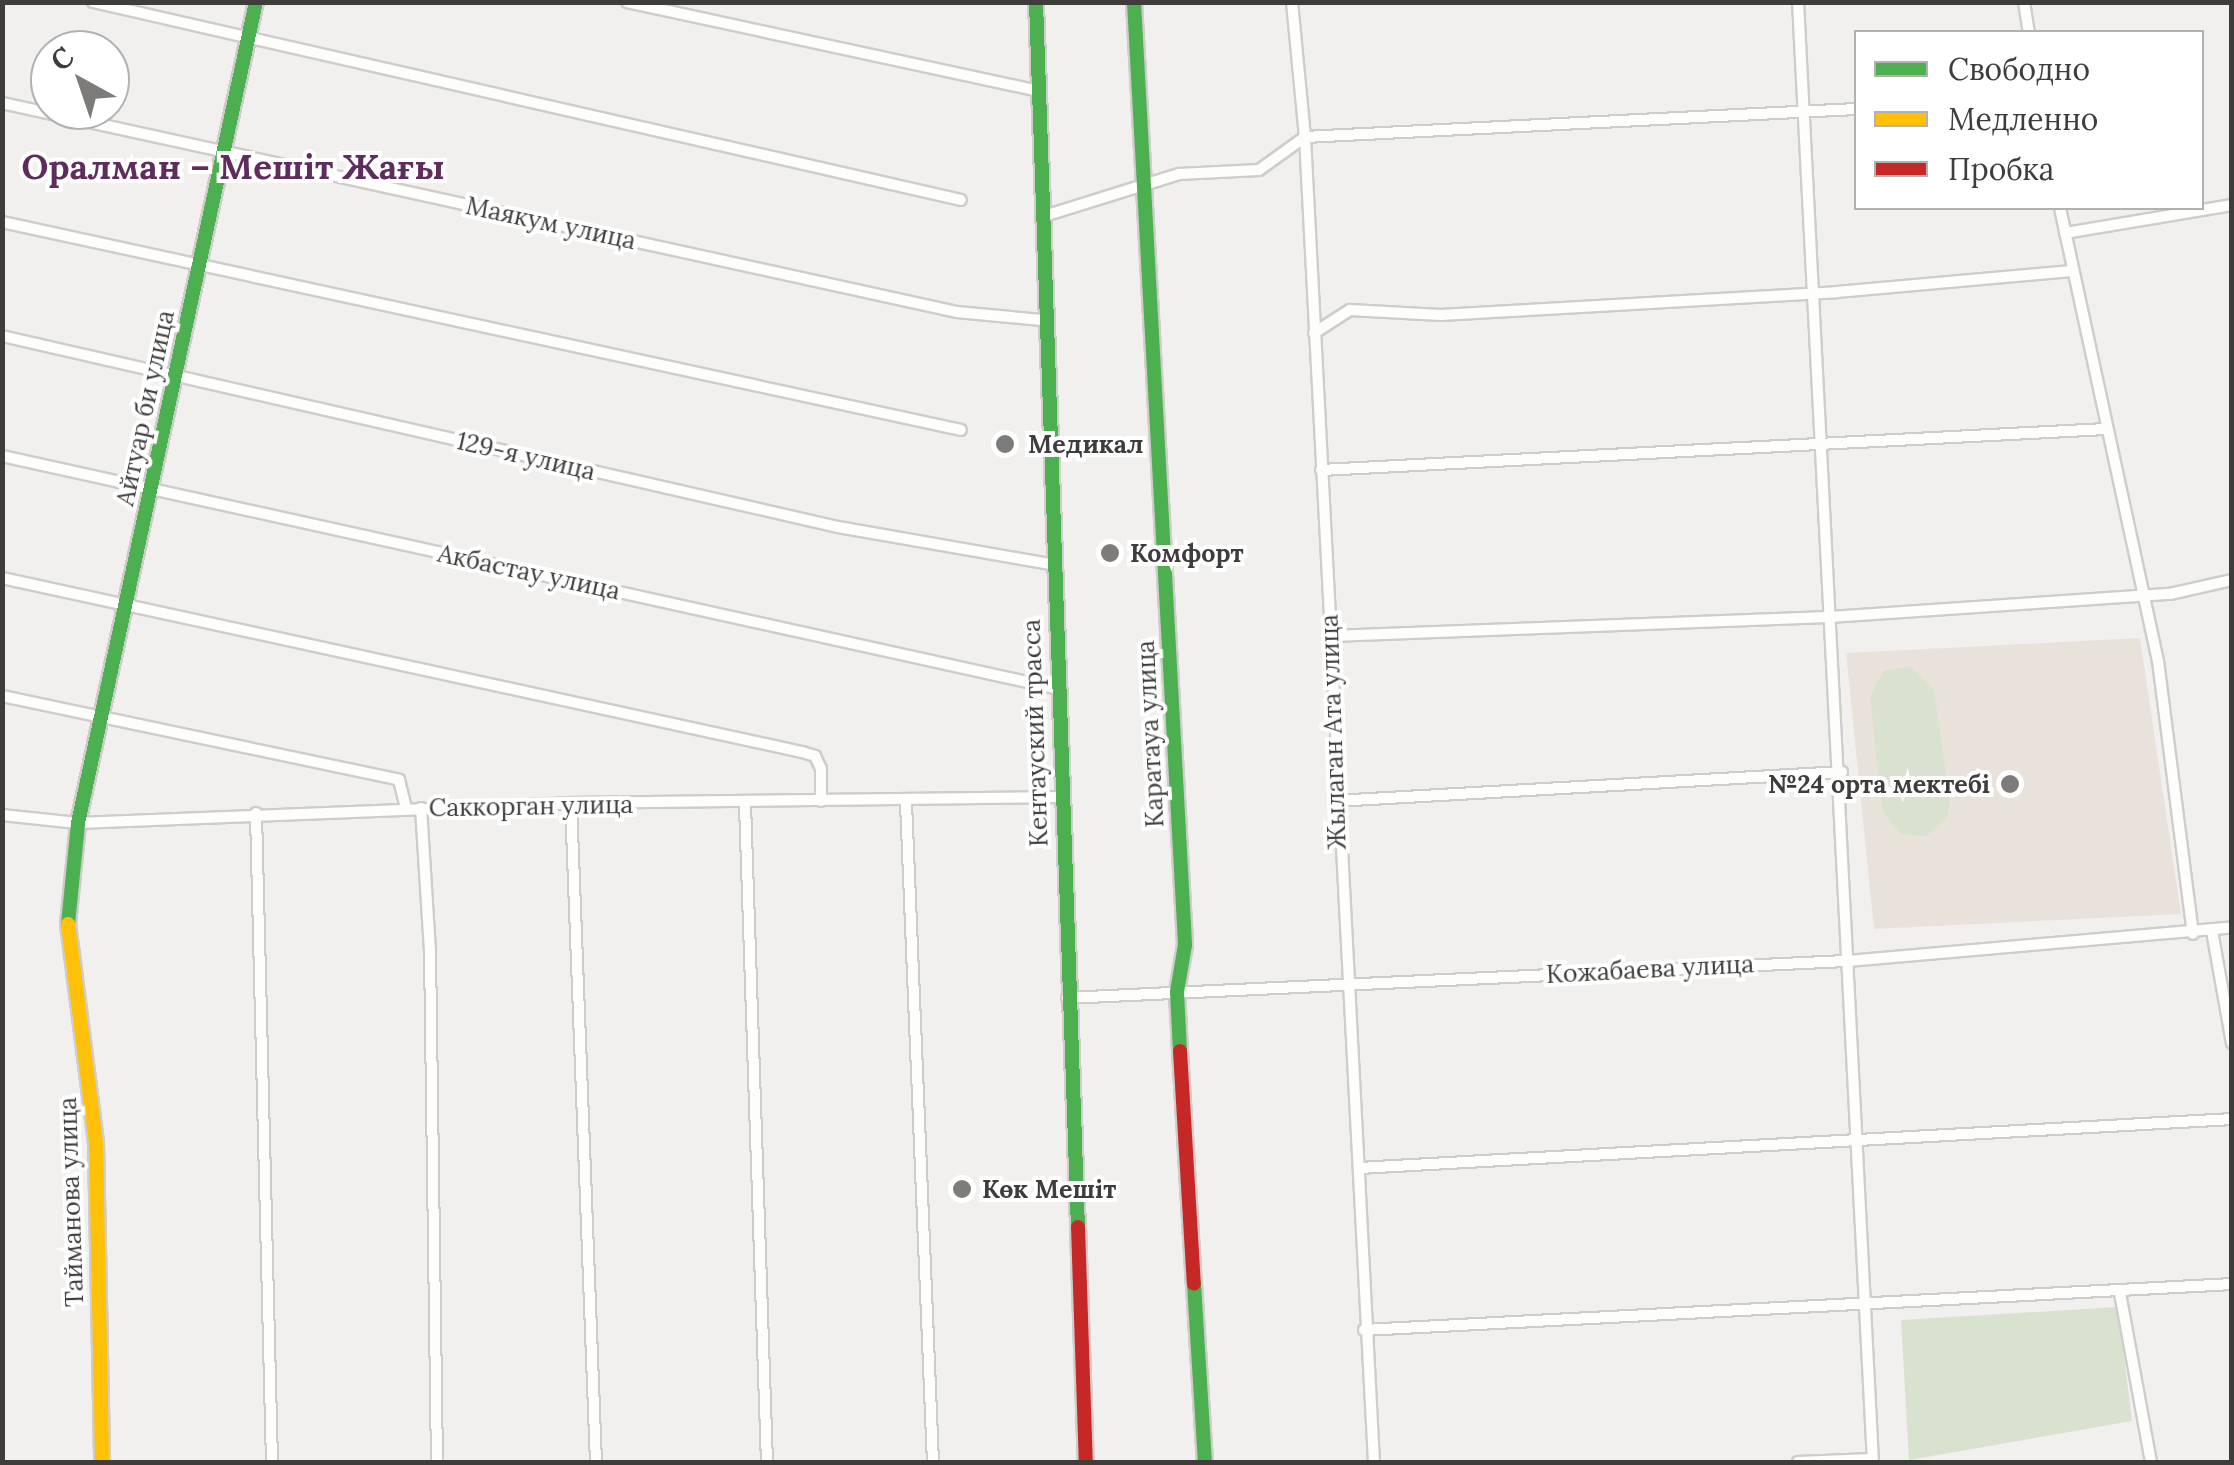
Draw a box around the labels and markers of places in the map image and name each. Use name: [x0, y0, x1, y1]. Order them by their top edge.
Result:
place label: Медикал: [1028, 429, 1144, 459]
marker: Медикал: [992, 431, 1018, 457]
place label: Комфорт: [1130, 538, 1243, 568]
marker: Комфорт: [1099, 542, 1121, 564]
place label: №24 орта мектебі: [1768, 769, 1990, 799]
marker: №24 орта мектебі: [1999, 773, 2021, 795]
place label: Көк Мешіт: [982, 1174, 1116, 1204]
marker: Көк Мешіт: [951, 1178, 973, 1200]

